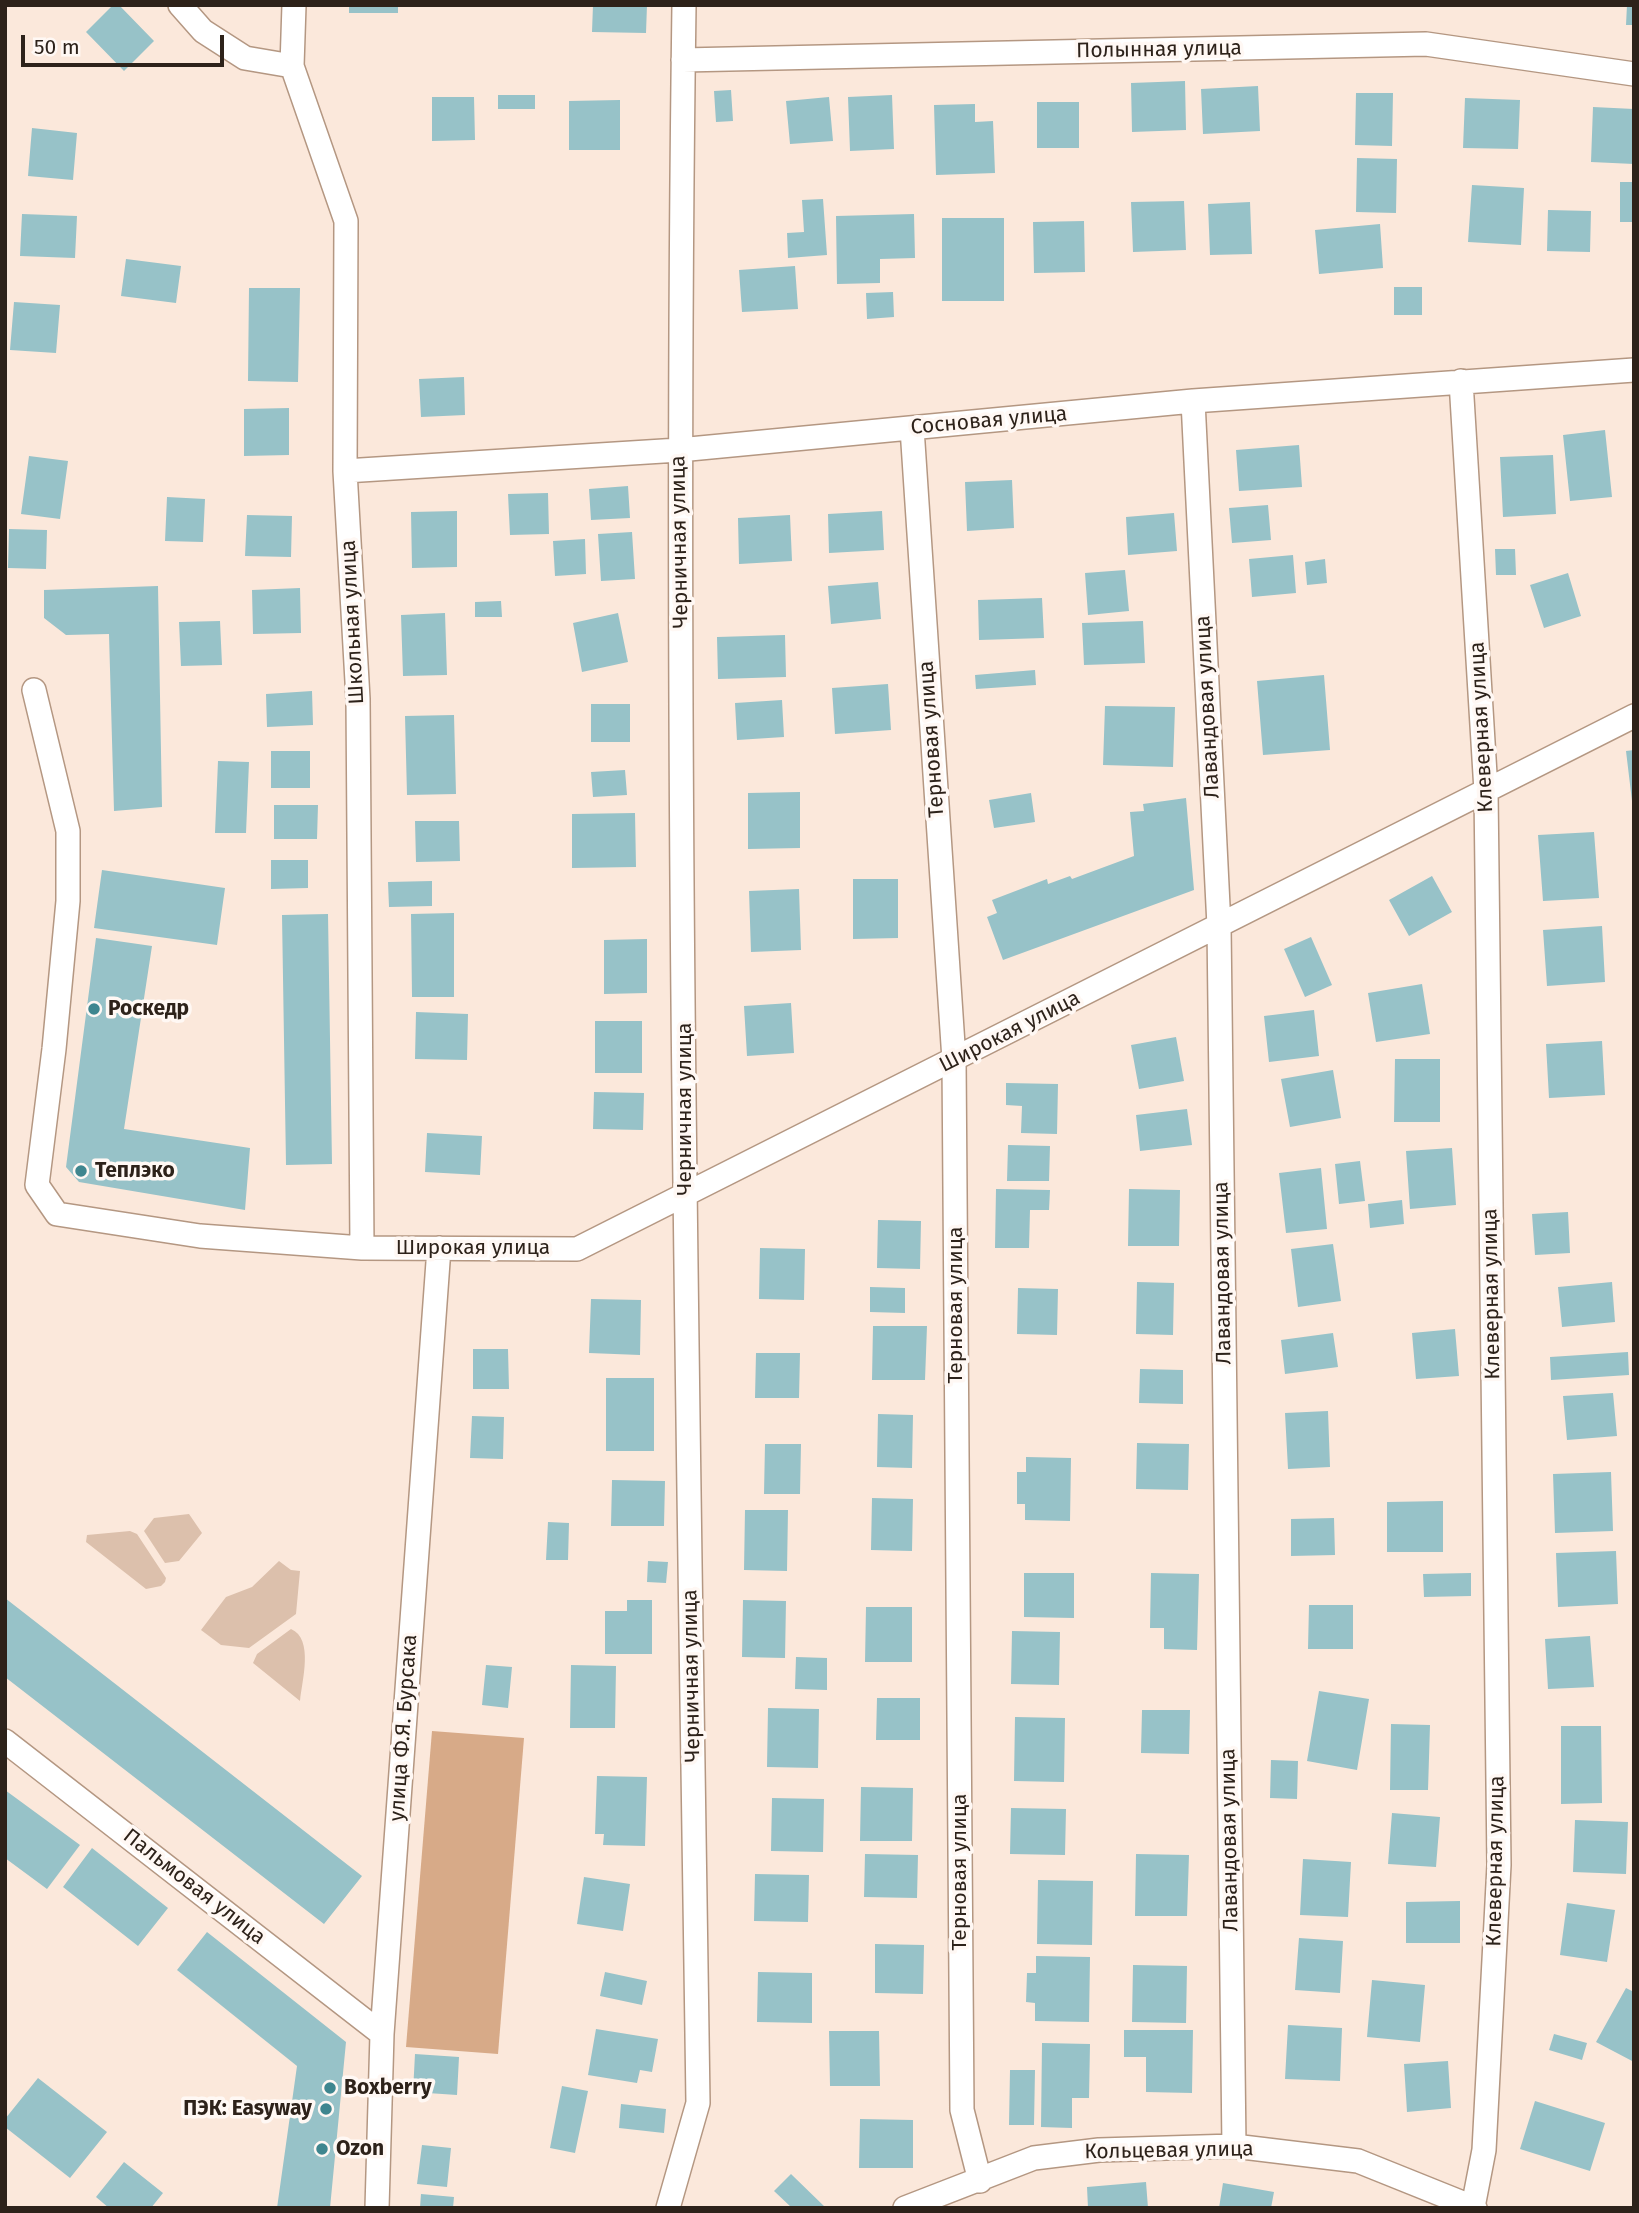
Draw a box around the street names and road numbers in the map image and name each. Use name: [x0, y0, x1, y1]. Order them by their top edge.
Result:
street label: Полынная улица: [1076, 36, 1242, 64]
street label: Сосновая улица: [910, 402, 1068, 440]
street label: Черничная улица: [666, 455, 694, 629]
street label: Школьная улица: [336, 539, 370, 705]
street label: Лавандовая улица: [1191, 615, 1225, 799]
street label: Клеверная улица: [1465, 641, 1499, 813]
street label: Терновая улица: [914, 660, 950, 818]
street label: Широкая улица: [935, 986, 1085, 1078]
street label: Черничная улица: [672, 1023, 698, 1195]
street label: Лавандовая улица: [1209, 1181, 1237, 1365]
street label: Клеверная улица: [1478, 1208, 1506, 1380]
street label: Терновая улица: [943, 1226, 969, 1384]
street label: Широкая улица: [396, 1235, 550, 1261]
street label: Черничная улица: [678, 1589, 706, 1763]
street label: улица Ф.Я. Бурсака: [385, 1634, 423, 1822]
street label: Лавандовая улица: [1216, 1748, 1244, 1932]
street label: Клеверная улица: [1482, 1775, 1510, 1947]
street label: Терновая улица: [947, 1793, 973, 1951]
street label: Пальмовая улица: [118, 1824, 270, 1950]
street label: Кольцевая улица: [1084, 2137, 1254, 2165]

